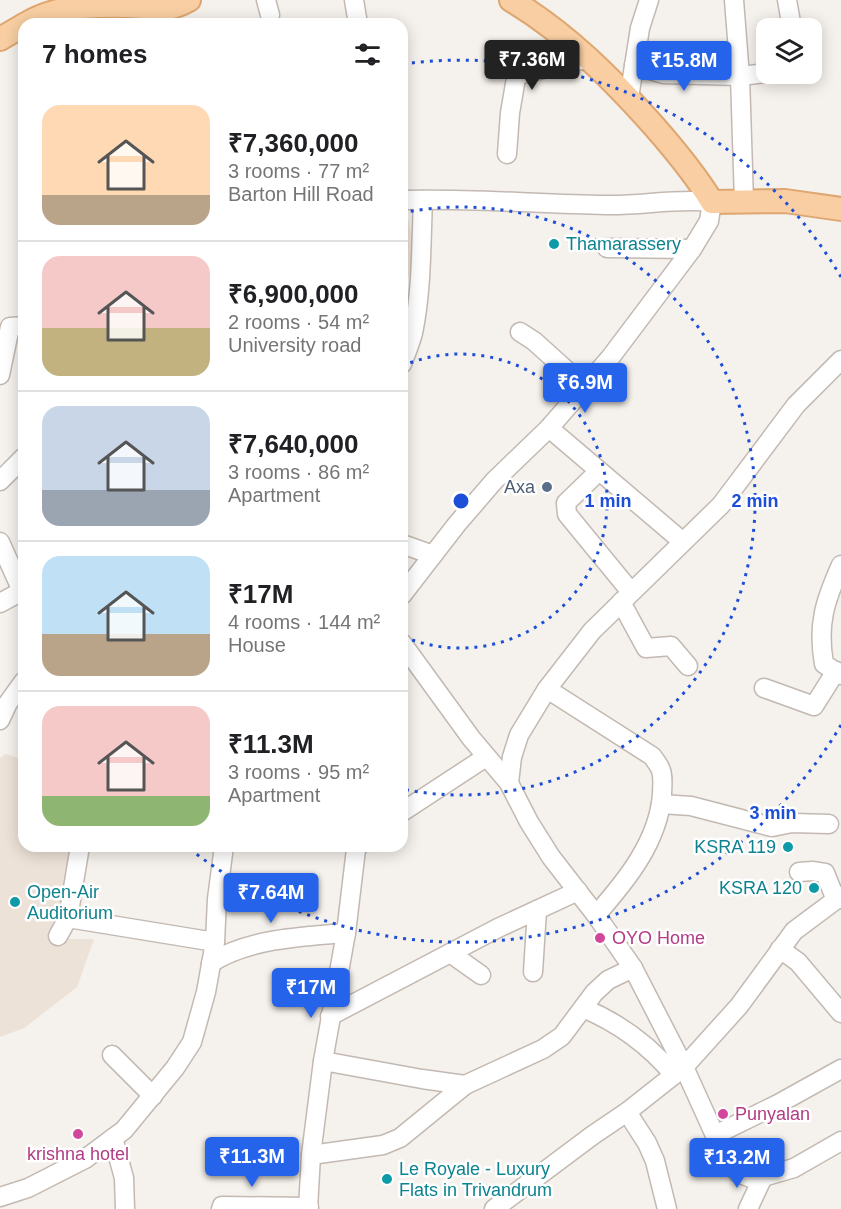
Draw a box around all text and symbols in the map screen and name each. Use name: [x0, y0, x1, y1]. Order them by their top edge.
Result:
map controls: [756, 18, 822, 84]
button: layers: [756, 18, 822, 84]
icon: filters: [351, 38, 384, 71]
text: 7 homes: [42, 39, 148, 69]
pin: ₹7.36M: [483, 40, 581, 91]
pin: ₹15.8M: [635, 41, 733, 92]
text: ₹7.36M: [498, 48, 566, 70]
text: ₹15.8M: [650, 49, 718, 71]
text: ₹7,360,000: [228, 128, 359, 158]
icon: home: [90, 129, 162, 201]
text: 3 rooms · 77 m²: [228, 160, 369, 182]
text: Barton Hill Road: [228, 183, 374, 205]
place label: Thamarassery: [566, 234, 681, 254]
marker: Thamarassery: [547, 237, 561, 251]
text: ₹6,900,000: [228, 279, 359, 309]
icon: home: [90, 280, 162, 352]
text: 2 rooms · 54 m²: [228, 311, 369, 333]
text: University road: [228, 334, 361, 356]
pin: ₹6.9M: [543, 363, 627, 414]
text: ₹6.9M: [557, 371, 613, 393]
text: ₹7,640,000: [228, 429, 359, 459]
icon: home: [90, 430, 162, 502]
text: 3 rooms · 86 m²: [228, 461, 369, 483]
place label: Axa: [504, 477, 536, 497]
marker: Axa: [540, 480, 554, 494]
text: Apartment: [228, 484, 320, 506]
centre of rings: [451, 491, 471, 511]
text: 1 min: [584, 491, 632, 511]
text: 2 min: [731, 491, 779, 511]
text: ₹17M: [228, 579, 293, 609]
icon: home: [90, 580, 162, 652]
text: 4 rooms · 144 m²: [228, 611, 380, 633]
text: House: [228, 634, 286, 656]
text: ₹11.3M: [228, 729, 314, 759]
icon: home: [90, 730, 162, 802]
text: 3 rooms · 95 m²: [228, 761, 369, 783]
text: Apartment: [228, 784, 320, 806]
text: 3 min: [749, 803, 797, 823]
place label: KSRA 119: [694, 837, 776, 857]
marker: KSRA 119: [781, 840, 795, 854]
pin: ₹7.64M: [222, 873, 320, 924]
place label: KSRA 120: [719, 878, 802, 898]
text: ₹7.64M: [237, 881, 305, 903]
marker: KSRA 120: [807, 881, 821, 895]
place label: Open-Air Auditorium: [27, 882, 113, 923]
marker: Open-Air Auditorium: [8, 895, 22, 909]
place label: OYO Home: [612, 928, 705, 948]
marker: OYO Home: [593, 931, 607, 945]
pin: ₹17M: [275, 968, 347, 1019]
text: ₹17M: [286, 976, 336, 998]
place label: Punyalan: [735, 1104, 810, 1124]
marker: Punyalan: [716, 1107, 730, 1121]
marker: krishna hotel: [71, 1127, 85, 1141]
pin: ₹11.3M: [203, 1137, 301, 1188]
pin: ₹13.2M: [688, 1138, 786, 1189]
place label: krishna hotel: [27, 1144, 129, 1164]
text: ₹11.3M: [219, 1145, 285, 1167]
text: ₹13.2M: [703, 1146, 771, 1168]
place label: Le Royale - Luxury Flats in Trivandrum: [399, 1159, 552, 1200]
marker: Le Royale - Luxury Flats in Trivandrum: [380, 1172, 394, 1186]

